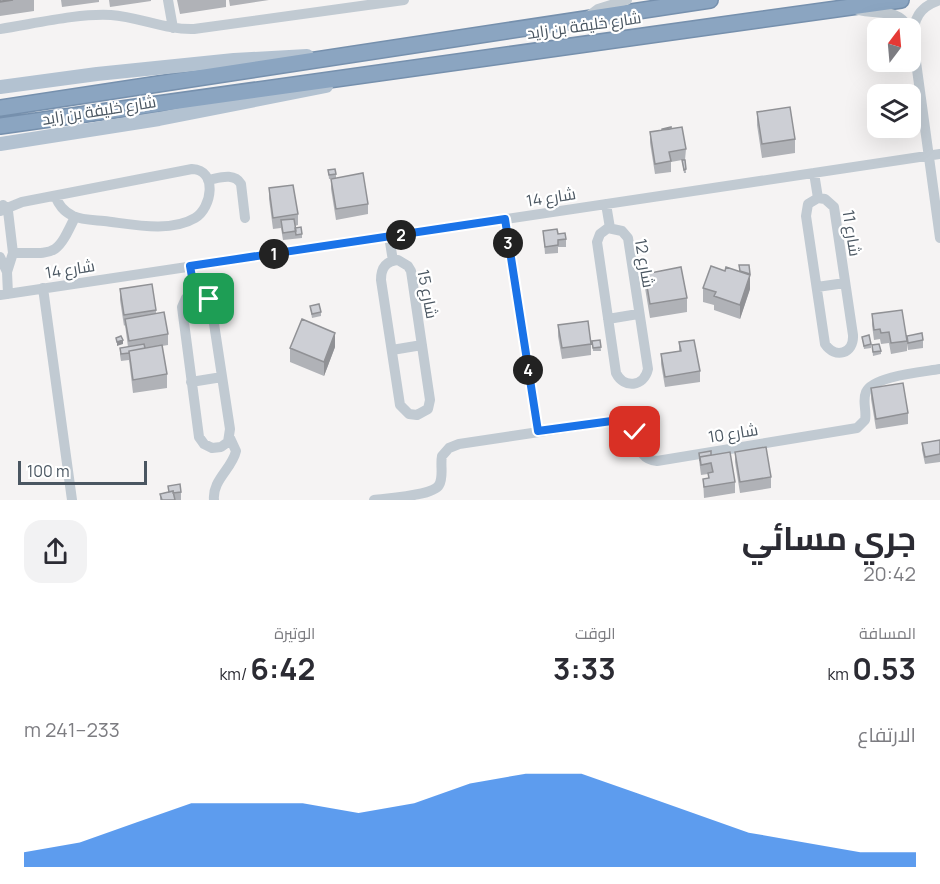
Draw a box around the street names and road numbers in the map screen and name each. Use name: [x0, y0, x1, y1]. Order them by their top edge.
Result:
street label: شارع خليفة بن زايد: [525, 6, 643, 45]
street label: شارع خليفة بن زايد: [40, 90, 158, 131]
street label: شارع 14: [525, 182, 578, 213]
street label: شارع 11: [836, 208, 867, 258]
street label: شارع 12: [629, 237, 660, 289]
street label: شارع 14: [44, 254, 97, 285]
street label: شارع 15: [411, 268, 444, 321]
street label: شارع 10: [706, 418, 760, 449]

